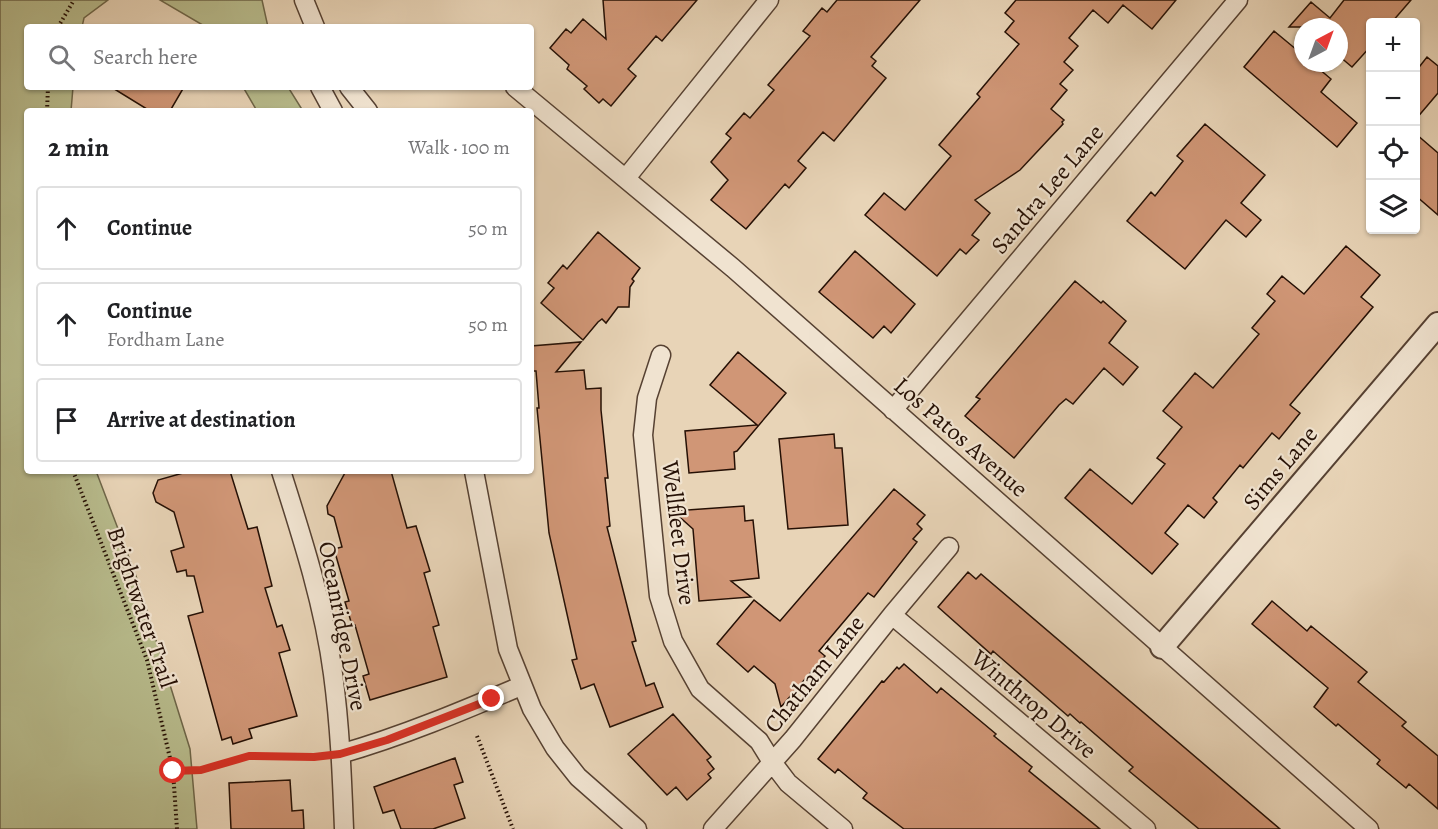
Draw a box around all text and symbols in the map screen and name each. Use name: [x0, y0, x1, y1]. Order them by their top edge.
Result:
north arrow: [1294, 18, 1348, 72]
map controls: [1366, 18, 1420, 234]
button: +: [1366, 18, 1420, 72]
search box: [24, 24, 534, 90]
icon: search: [45, 41, 78, 74]
text: Search here: [93, 42, 198, 72]
button: −: [1366, 72, 1420, 126]
street label: Sandra Lee Lane: [983, 117, 1111, 261]
button: locate: [1366, 126, 1420, 180]
text: 2 min: [48, 130, 109, 165]
text: Walk · 100 m: [408, 134, 510, 161]
button: layers: [1366, 180, 1420, 234]
icon: ahead: [50, 212, 83, 245]
text: Continue: [107, 213, 192, 243]
text: 50 m: [468, 215, 508, 242]
text: Continue: [107, 296, 192, 326]
icon: ahead: [50, 308, 83, 341]
text: 50 m: [468, 311, 508, 338]
text: Fordham Lane: [107, 326, 224, 353]
street label: Los Patos Avenue: [887, 370, 1035, 504]
icon: arrive: [50, 404, 83, 437]
text: Arrive at destination: [107, 405, 296, 435]
street label: Sims Lane: [1235, 419, 1325, 517]
street label: Wellfleet Drive: [654, 458, 704, 607]
street label: Brightwater Trail: [99, 522, 185, 692]
street label: Oceanridge Drive: [311, 539, 375, 713]
street label: Chatham Lane: [757, 608, 871, 740]
street label: Winthrop Drive: [964, 642, 1103, 766]
route end: [478, 685, 504, 711]
route start: [159, 757, 185, 783]

